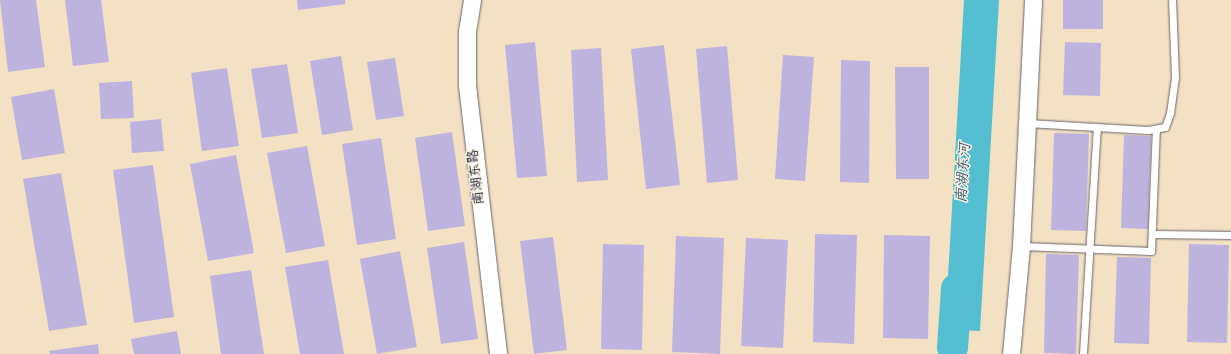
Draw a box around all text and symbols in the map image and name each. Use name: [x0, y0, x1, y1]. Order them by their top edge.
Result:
water label: 南湖东河: [953, 142, 975, 204]
street label: 南湖东路: [465, 148, 489, 206]

